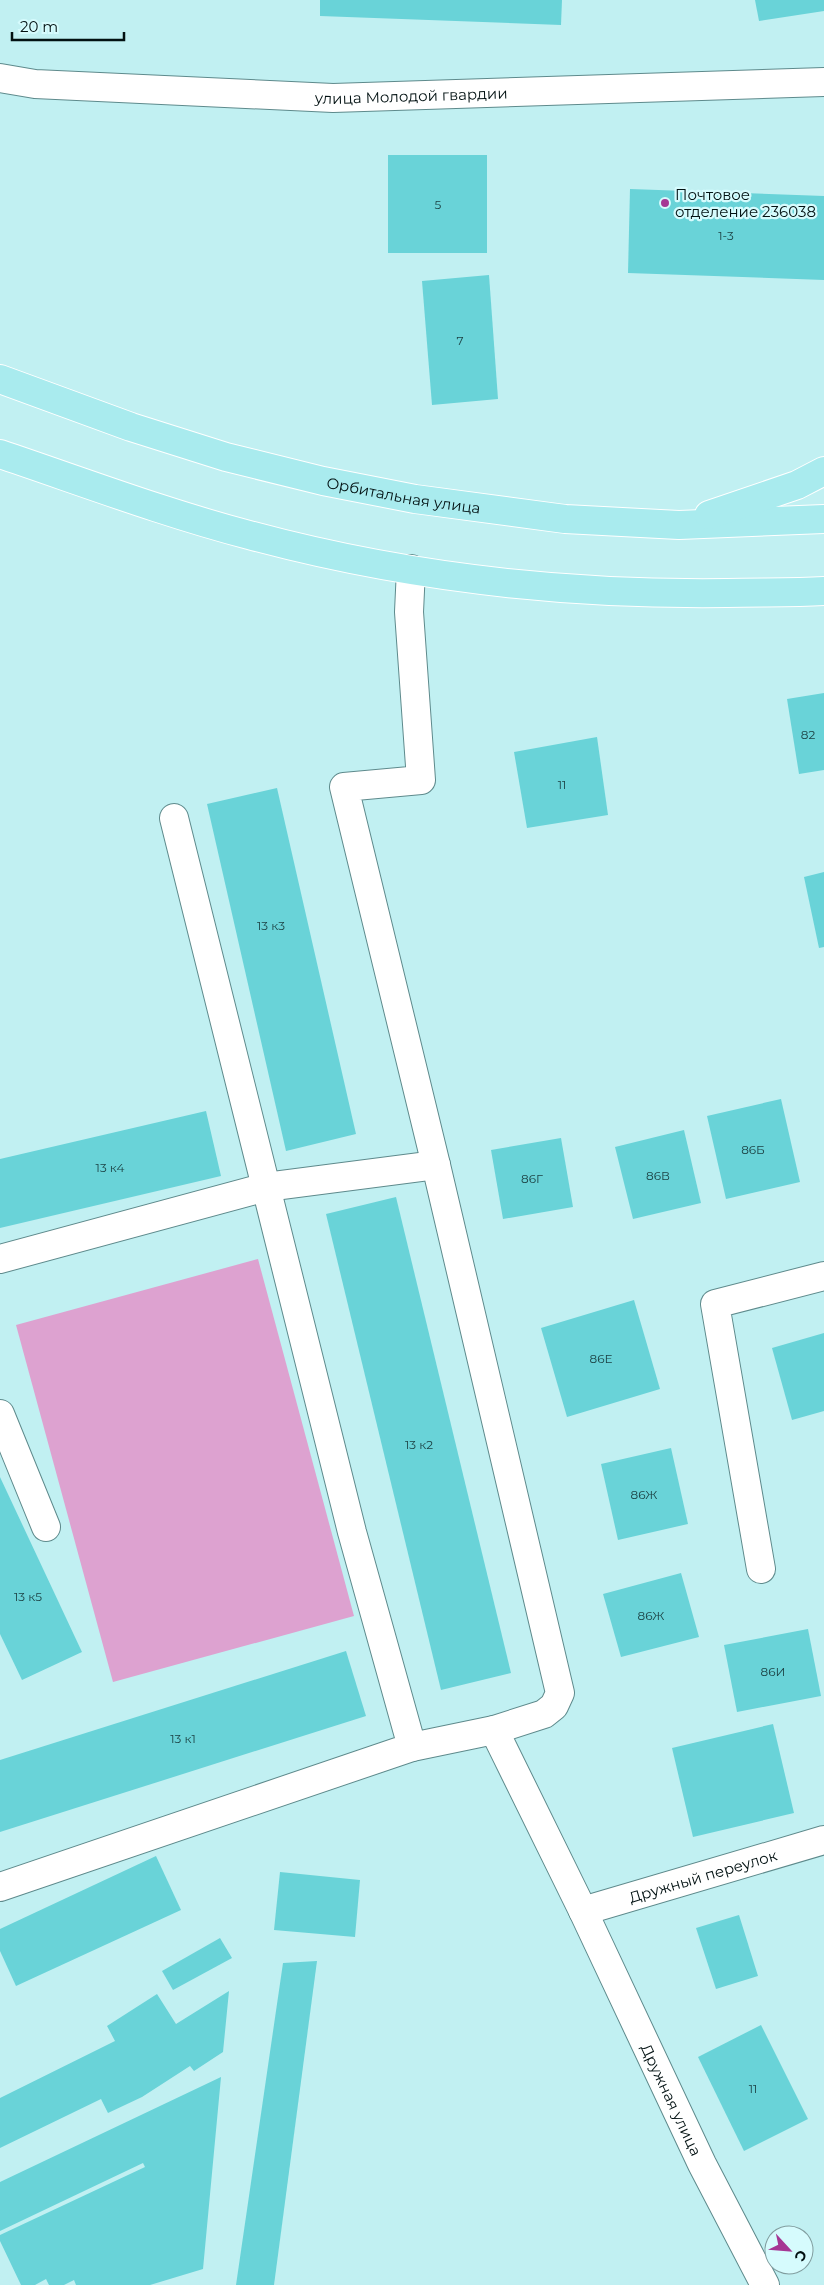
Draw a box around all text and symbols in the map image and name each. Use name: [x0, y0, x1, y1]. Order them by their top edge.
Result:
scale bar: [12, 10, 125, 42]
text: 20 m: [20, 17, 58, 36]
street label: улица Молодой гвардии: [313, 83, 508, 108]
place label: Почтовое отделение 236038: [675, 185, 816, 221]
house number: 5: [435, 197, 442, 212]
marker: Почтовое отделение 236038: [659, 197, 671, 209]
house number: 1-3: [718, 228, 734, 243]
house number: 7: [456, 333, 464, 348]
street label: Орбитальная улица: [325, 472, 482, 517]
house number: 82: [801, 727, 815, 742]
house number: 11: [558, 777, 566, 792]
house number: 13 к3: [257, 918, 285, 933]
house number: 86Б: [741, 1142, 765, 1157]
house number: 13 к4: [96, 1160, 124, 1175]
house number: 86В: [646, 1168, 670, 1183]
house number: 86Г: [521, 1171, 543, 1186]
house number: 86Е: [590, 1351, 613, 1366]
house number: 13 к2: [405, 1437, 433, 1452]
house number: 86Ж: [630, 1487, 658, 1502]
house number: 13 к5: [14, 1589, 42, 1604]
house number: 86Ж: [637, 1608, 665, 1623]
house number: 86И: [761, 1664, 785, 1679]
house number: 13 к1: [170, 1731, 196, 1746]
street label: Дружный переулок: [627, 1845, 779, 1906]
street label: Дружная улица: [637, 2041, 706, 2159]
house number: 11: [749, 2081, 757, 2096]
north arrow: [764, 2225, 814, 2275]
text: С: [790, 2247, 811, 2264]

